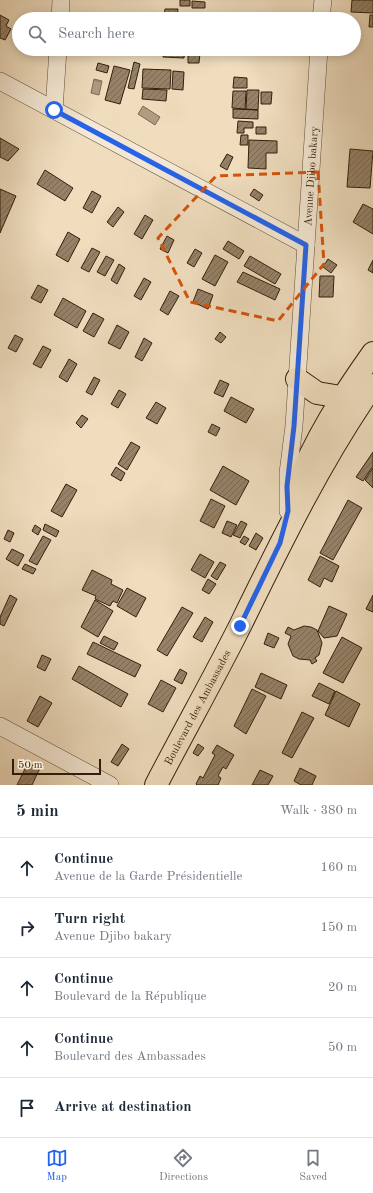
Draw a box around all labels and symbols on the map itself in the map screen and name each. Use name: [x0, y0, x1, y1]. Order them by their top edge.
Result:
route start: [45, 101, 63, 119]
street label: Avenue Djibo bakary: [303, 126, 321, 226]
route end: [231, 617, 249, 635]
street label: Boulevard des Ambassades: [163, 648, 234, 767]
scale bar: [12, 757, 101, 776]

